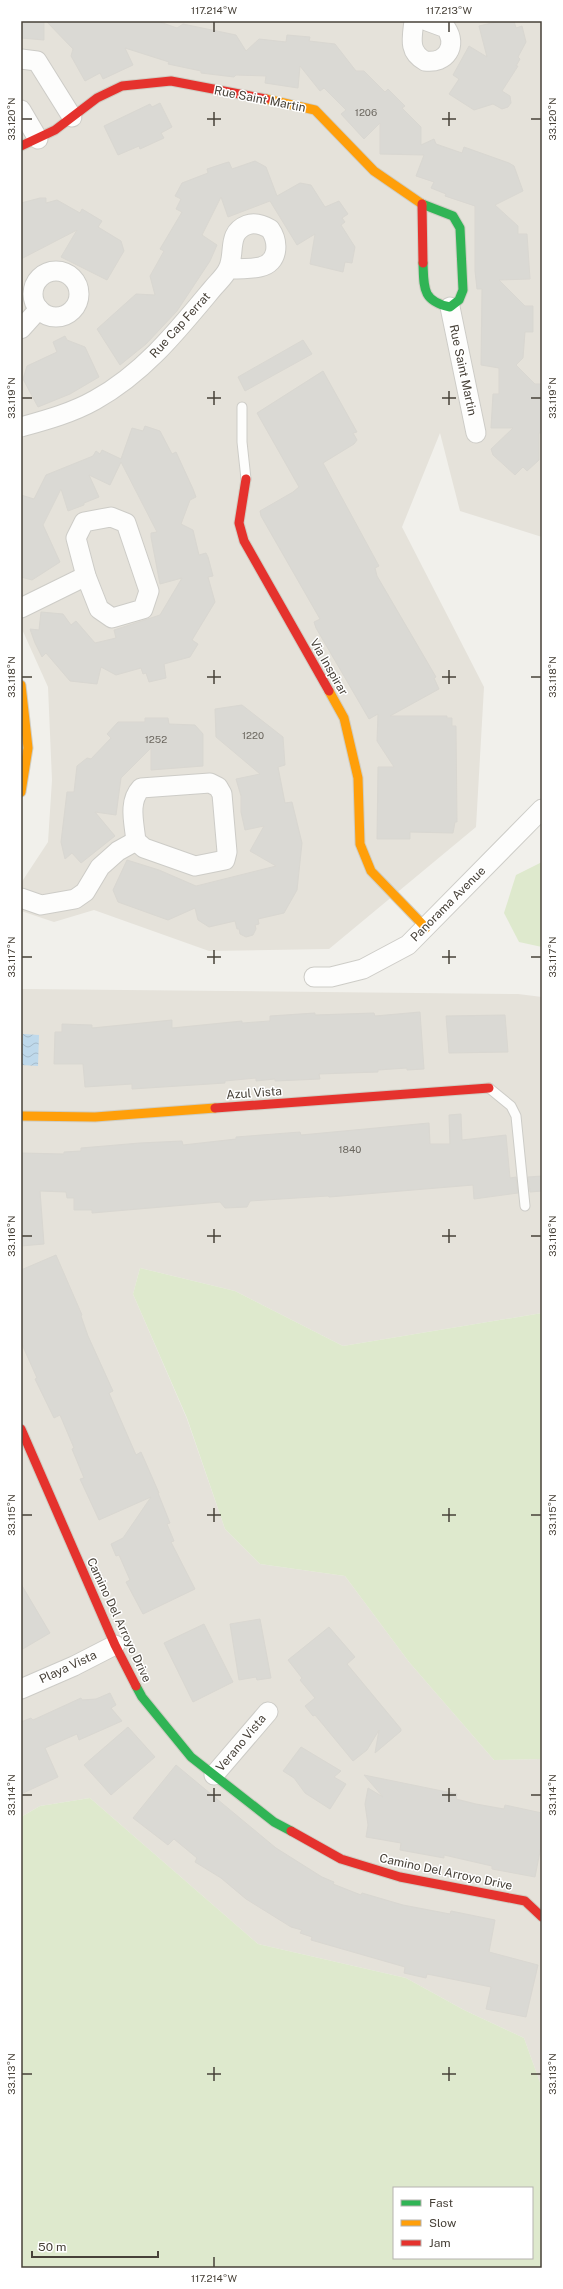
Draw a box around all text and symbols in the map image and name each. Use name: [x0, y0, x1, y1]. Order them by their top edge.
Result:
text: 117.214°W: [191, 4, 237, 16]
text: 117.213°W: [426, 4, 472, 16]
street label: Rue Saint Martin: [213, 83, 307, 115]
text: 33.120°N: [5, 97, 17, 141]
text: 33.120°N: [546, 97, 558, 141]
house number: 1206: [355, 106, 377, 118]
street label: Rue Cap Ferrat: [147, 289, 213, 361]
street label: Rue Saint Martin: [446, 323, 480, 417]
text: 33.119°N: [5, 377, 17, 419]
text: 33.119°N: [546, 377, 558, 419]
street label: Via Inspirar: [307, 636, 351, 698]
text: 33.118°N: [5, 656, 17, 698]
text: 33.118°N: [546, 656, 558, 698]
house number: 1220: [242, 729, 264, 741]
house number: 1252: [145, 733, 167, 745]
street label: Panorama Avenue: [408, 864, 488, 944]
text: 33.117°N: [5, 936, 17, 978]
text: 33.117°N: [546, 936, 558, 978]
street label: Azul Vista: [226, 1084, 282, 1102]
house number: 1840: [339, 1143, 361, 1155]
text: 33.116°N: [5, 1215, 17, 1257]
text: 33.116°N: [546, 1215, 558, 1257]
text: 33.115°N: [5, 1494, 17, 1536]
text: 33.115°N: [546, 1494, 558, 1536]
street label: Camino Del Arroyo Drive: [84, 1556, 154, 1685]
street label: Playa Vista: [37, 1648, 99, 1686]
street label: Verano Vista: [213, 1712, 269, 1774]
text: 33.114°N: [5, 1774, 17, 1816]
text: 33.114°N: [546, 1774, 558, 1816]
street label: Camino Del Arroyo Drive: [378, 1851, 514, 1893]
text: 33.113°N: [5, 2053, 17, 2095]
text: 33.113°N: [546, 2053, 558, 2095]
legend: [393, 2187, 533, 2259]
text: Fast: [429, 2196, 454, 2210]
text: Slow: [429, 2216, 457, 2230]
scale bar: [32, 2233, 158, 2259]
text: Jam: [429, 2236, 451, 2250]
text: 50 m: [38, 2240, 66, 2254]
text: 117.214°W: [191, 2272, 237, 2284]

